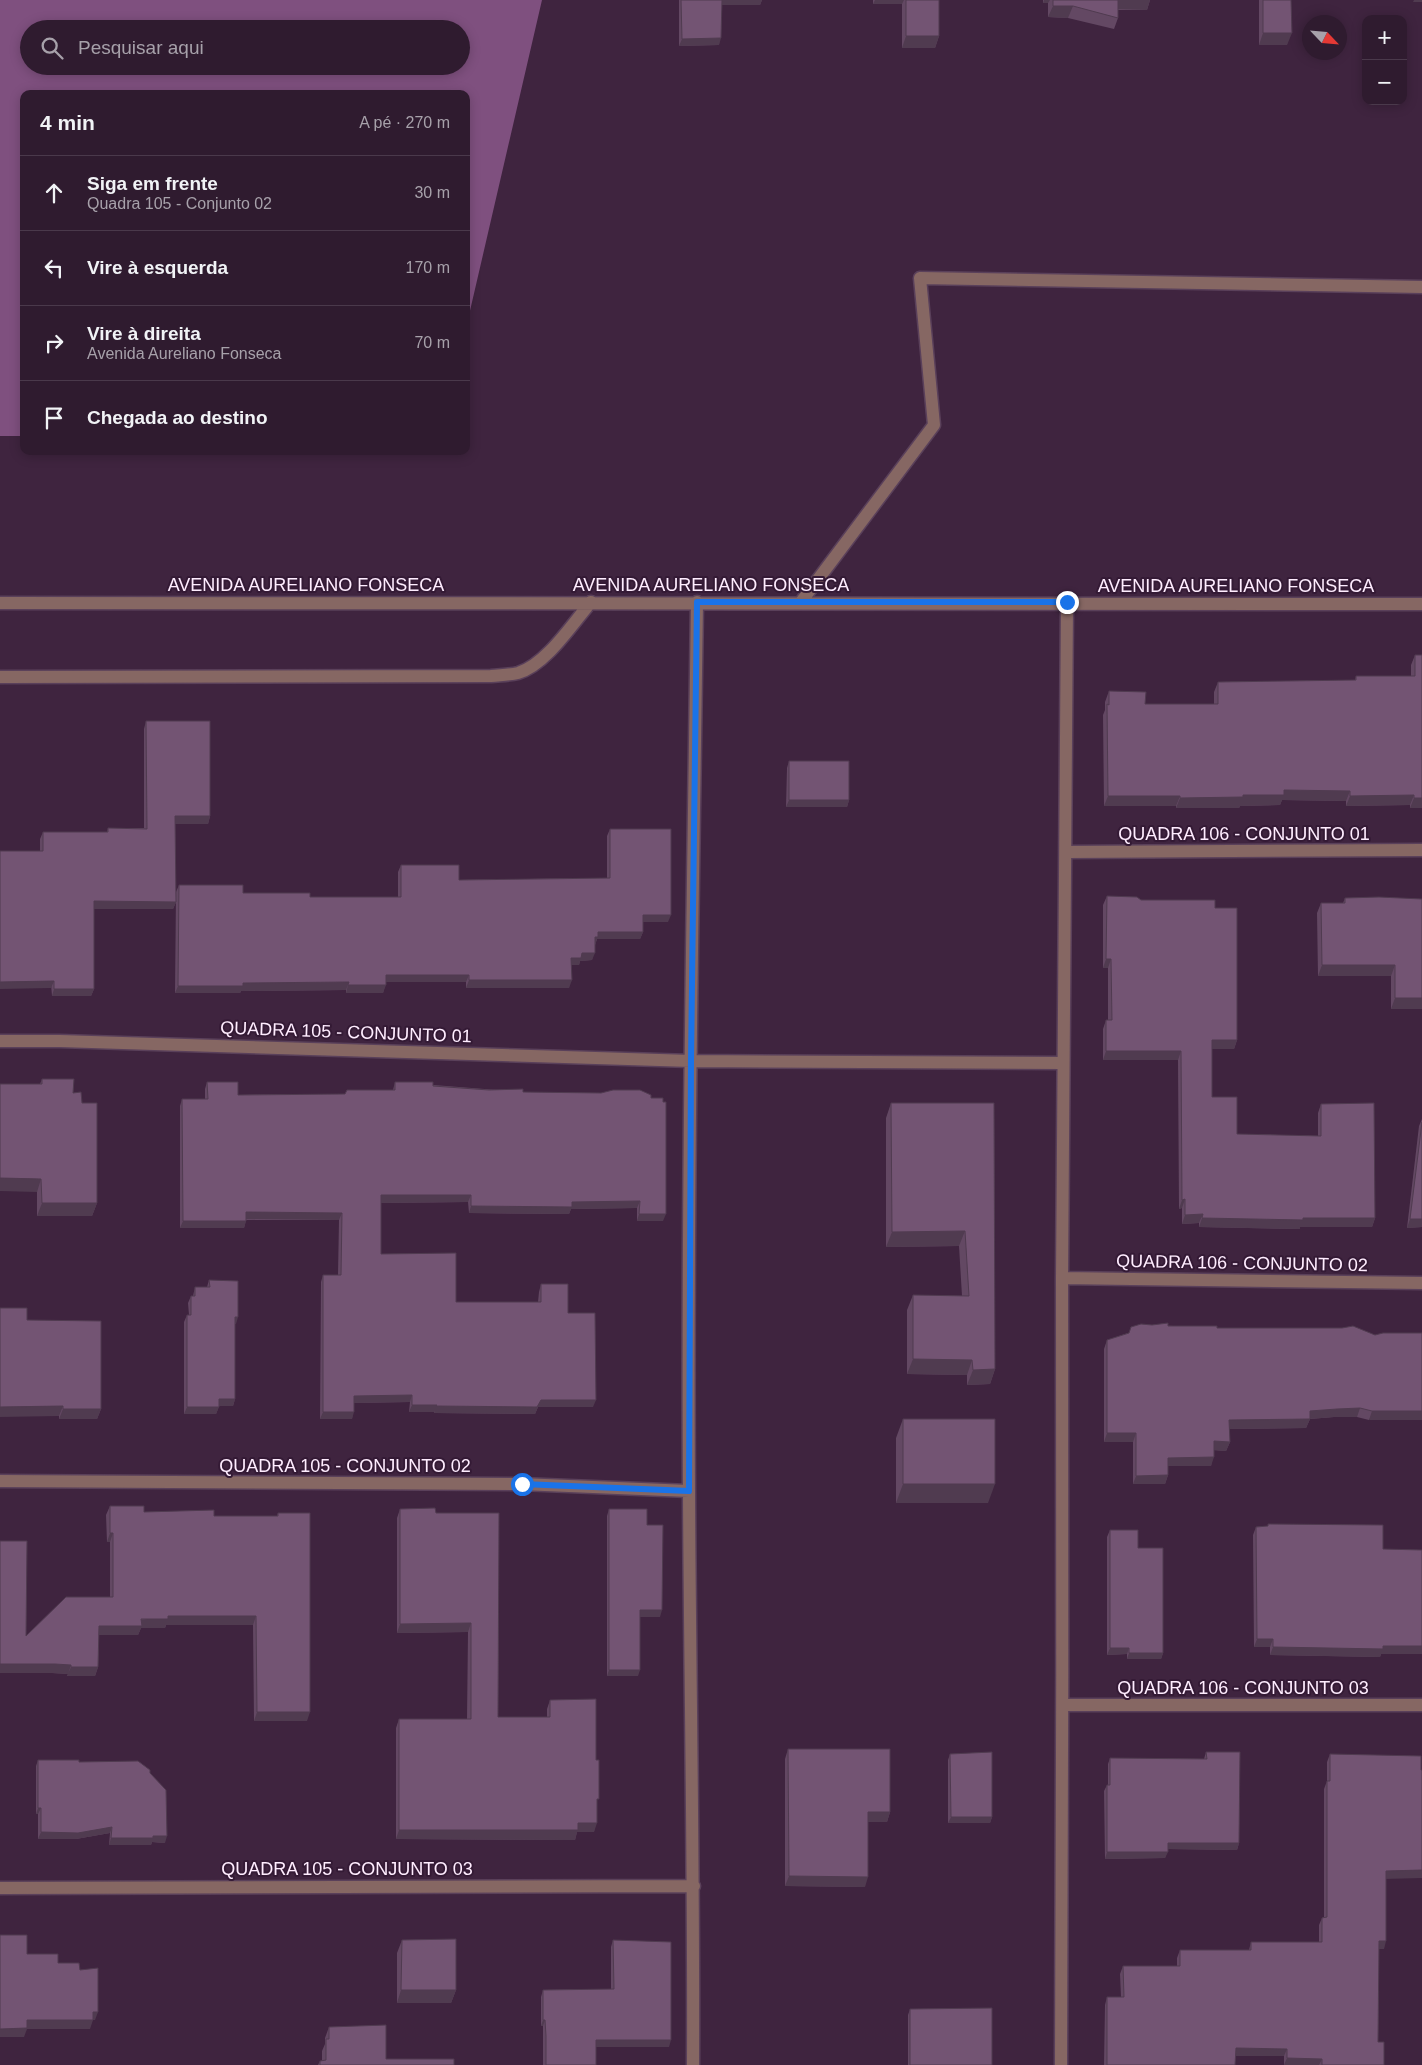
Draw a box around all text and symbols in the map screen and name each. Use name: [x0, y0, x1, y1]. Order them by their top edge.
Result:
north arrow: [1302, 15, 1347, 60]
map controls: [1362, 15, 1407, 105]
button: +: [1362, 15, 1407, 60]
search box: [20, 20, 470, 75]
icon: search: [38, 34, 66, 62]
text: Pesquisar aqui: [78, 37, 204, 58]
button: −: [1362, 60, 1407, 105]
text: 4 min: [40, 111, 95, 134]
text: A pé · 270 m: [359, 114, 450, 131]
text: Siga em frente: [87, 173, 218, 194]
icon: ahead: [40, 179, 68, 207]
text: 30 m: [414, 184, 450, 201]
text: Quadra 105 - Conjunto 02: [87, 195, 272, 212]
icon: left: [40, 254, 68, 282]
text: Vire à esquerda: [87, 257, 228, 278]
text: 170 m: [406, 259, 450, 276]
text: Vire à direita: [87, 323, 201, 344]
icon: right: [40, 329, 68, 357]
text: 70 m: [414, 334, 450, 351]
text: Avenida Aureliano Fonseca: [87, 345, 282, 362]
icon: arrive: [40, 404, 68, 432]
text: Chegada ao destino: [87, 407, 268, 428]
street label: AVENIDA AURELIANO FONSECA: [168, 575, 444, 595]
street label: AVENIDA AURELIANO FONSECA: [573, 575, 849, 595]
street label: AVENIDA AURELIANO FONSECA: [1098, 576, 1374, 596]
route end: [1056, 591, 1079, 614]
street label: QUADRA 106 - CONJUNTO 01: [1118, 824, 1370, 844]
street label: QUADRA 105 - CONJUNTO 01: [220, 1018, 472, 1046]
street label: QUADRA 106 - CONJUNTO 02: [1116, 1251, 1368, 1275]
street label: QUADRA 105 - CONJUNTO 02: [219, 1456, 471, 1476]
route start: [511, 1473, 534, 1496]
street label: QUADRA 106 - CONJUNTO 03: [1117, 1678, 1369, 1698]
street label: QUADRA 105 - CONJUNTO 03: [221, 1859, 473, 1879]

